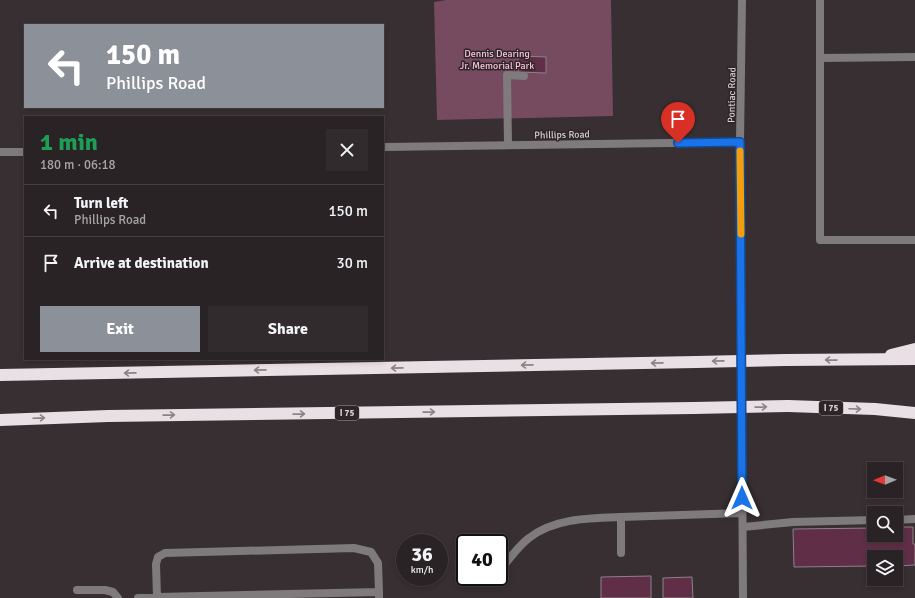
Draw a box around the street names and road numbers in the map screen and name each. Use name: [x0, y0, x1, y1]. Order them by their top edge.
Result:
street label: Pontiac Road: [726, 67, 738, 123]
street label: Phillips Road: [534, 129, 590, 141]
road number: I 75: [819, 401, 843, 415]
road number: I 75: [335, 406, 359, 420]

